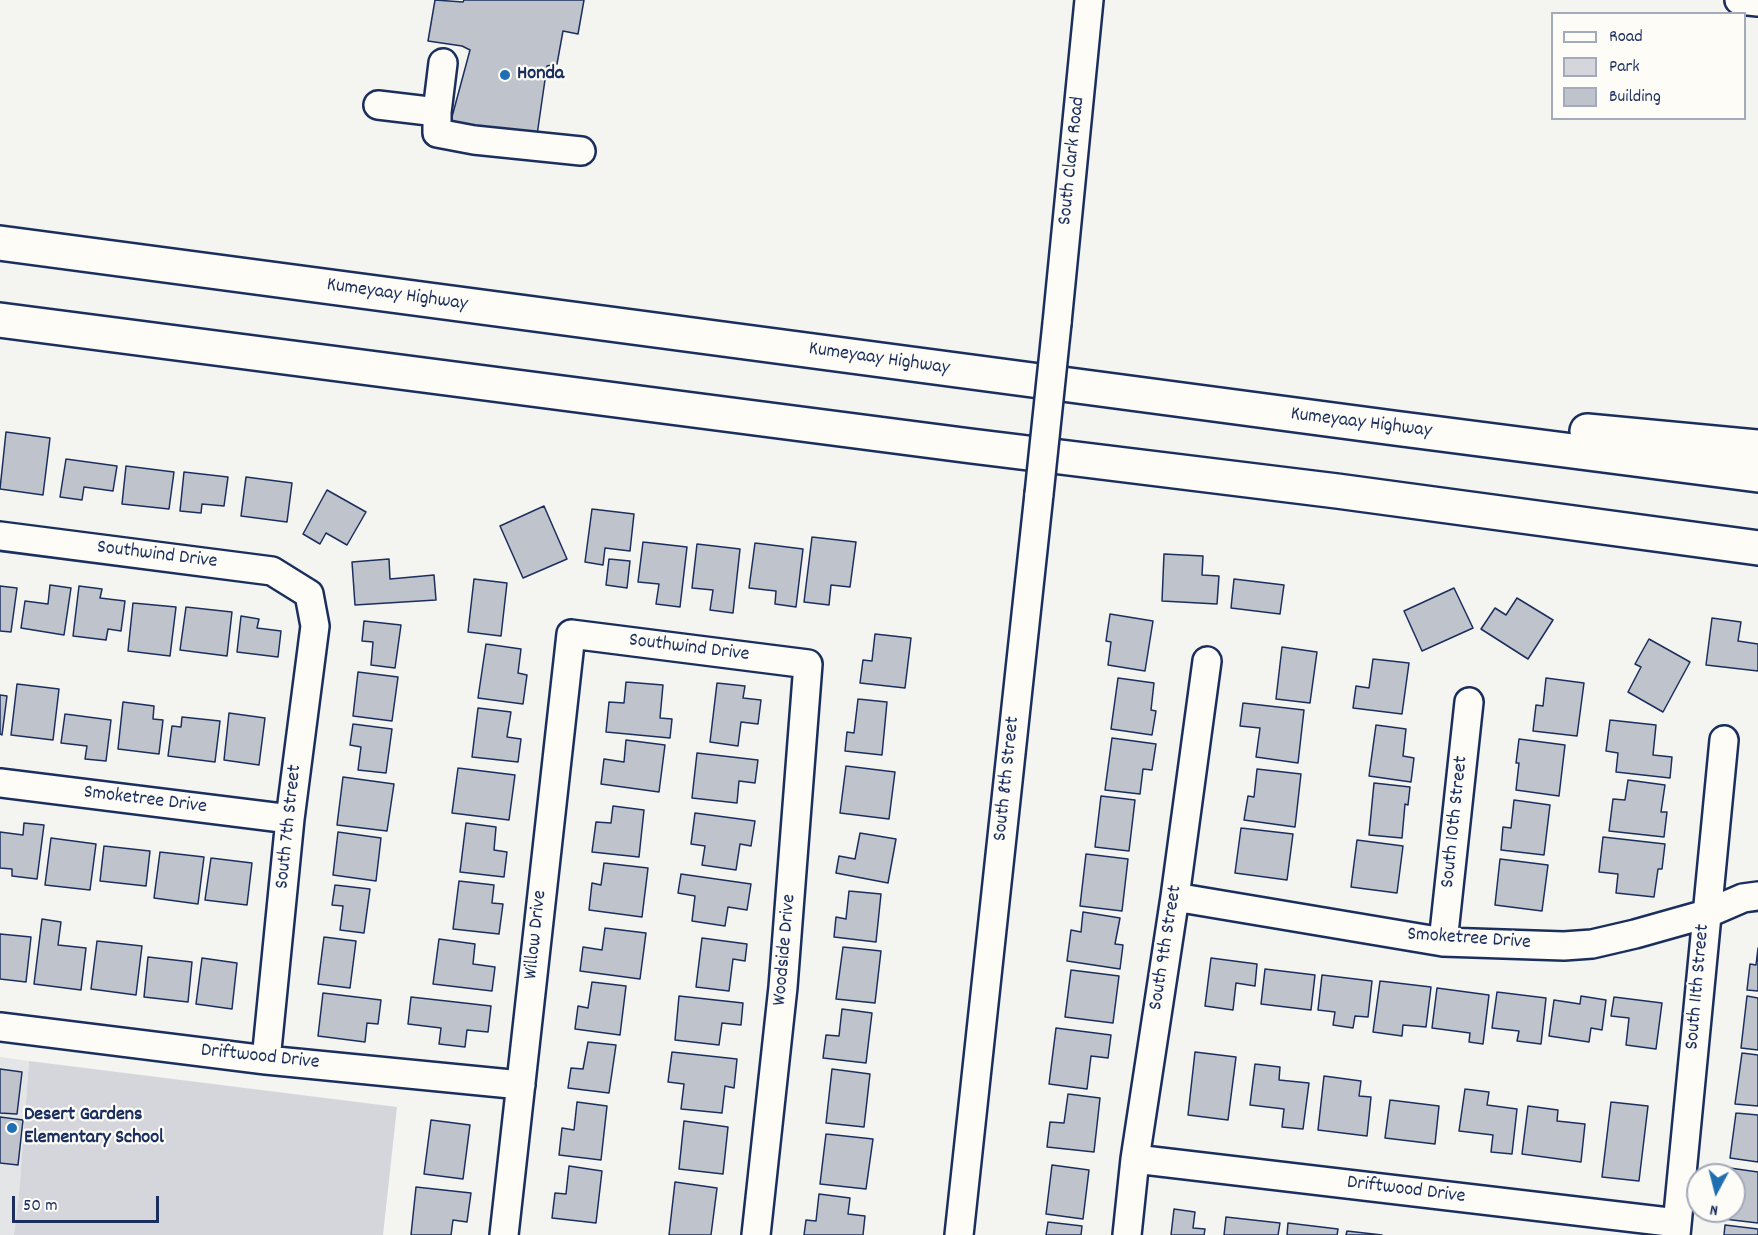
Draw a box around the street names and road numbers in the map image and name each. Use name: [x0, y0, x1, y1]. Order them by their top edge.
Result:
street label: South Clark Road: [1054, 96, 1092, 226]
street label: Kumeyaay Highway: [325, 274, 469, 318]
street label: Kumeyaay Highway: [807, 338, 951, 382]
street label: Kumeyaay Highway: [1289, 403, 1433, 445]
street label: Southwind Drive: [95, 537, 219, 575]
street label: Southwind Drive: [627, 630, 751, 668]
street label: South 8th Street: [990, 715, 1026, 843]
street label: South 10th Street: [1437, 755, 1475, 889]
street label: South 7th Street: [272, 764, 308, 890]
street label: Smoketree Drive: [82, 782, 208, 820]
street label: South 9th Street: [1145, 884, 1189, 1012]
street label: Willow Drive: [520, 889, 554, 981]
street label: Woodside Drive: [769, 893, 803, 1007]
street label: South 11th Street: [1682, 923, 1716, 1051]
street label: Smoketree Drive: [1406, 924, 1532, 956]
street label: Driftwood Drive: [200, 1040, 320, 1076]
street label: Driftwood Drive: [1345, 1172, 1467, 1210]

